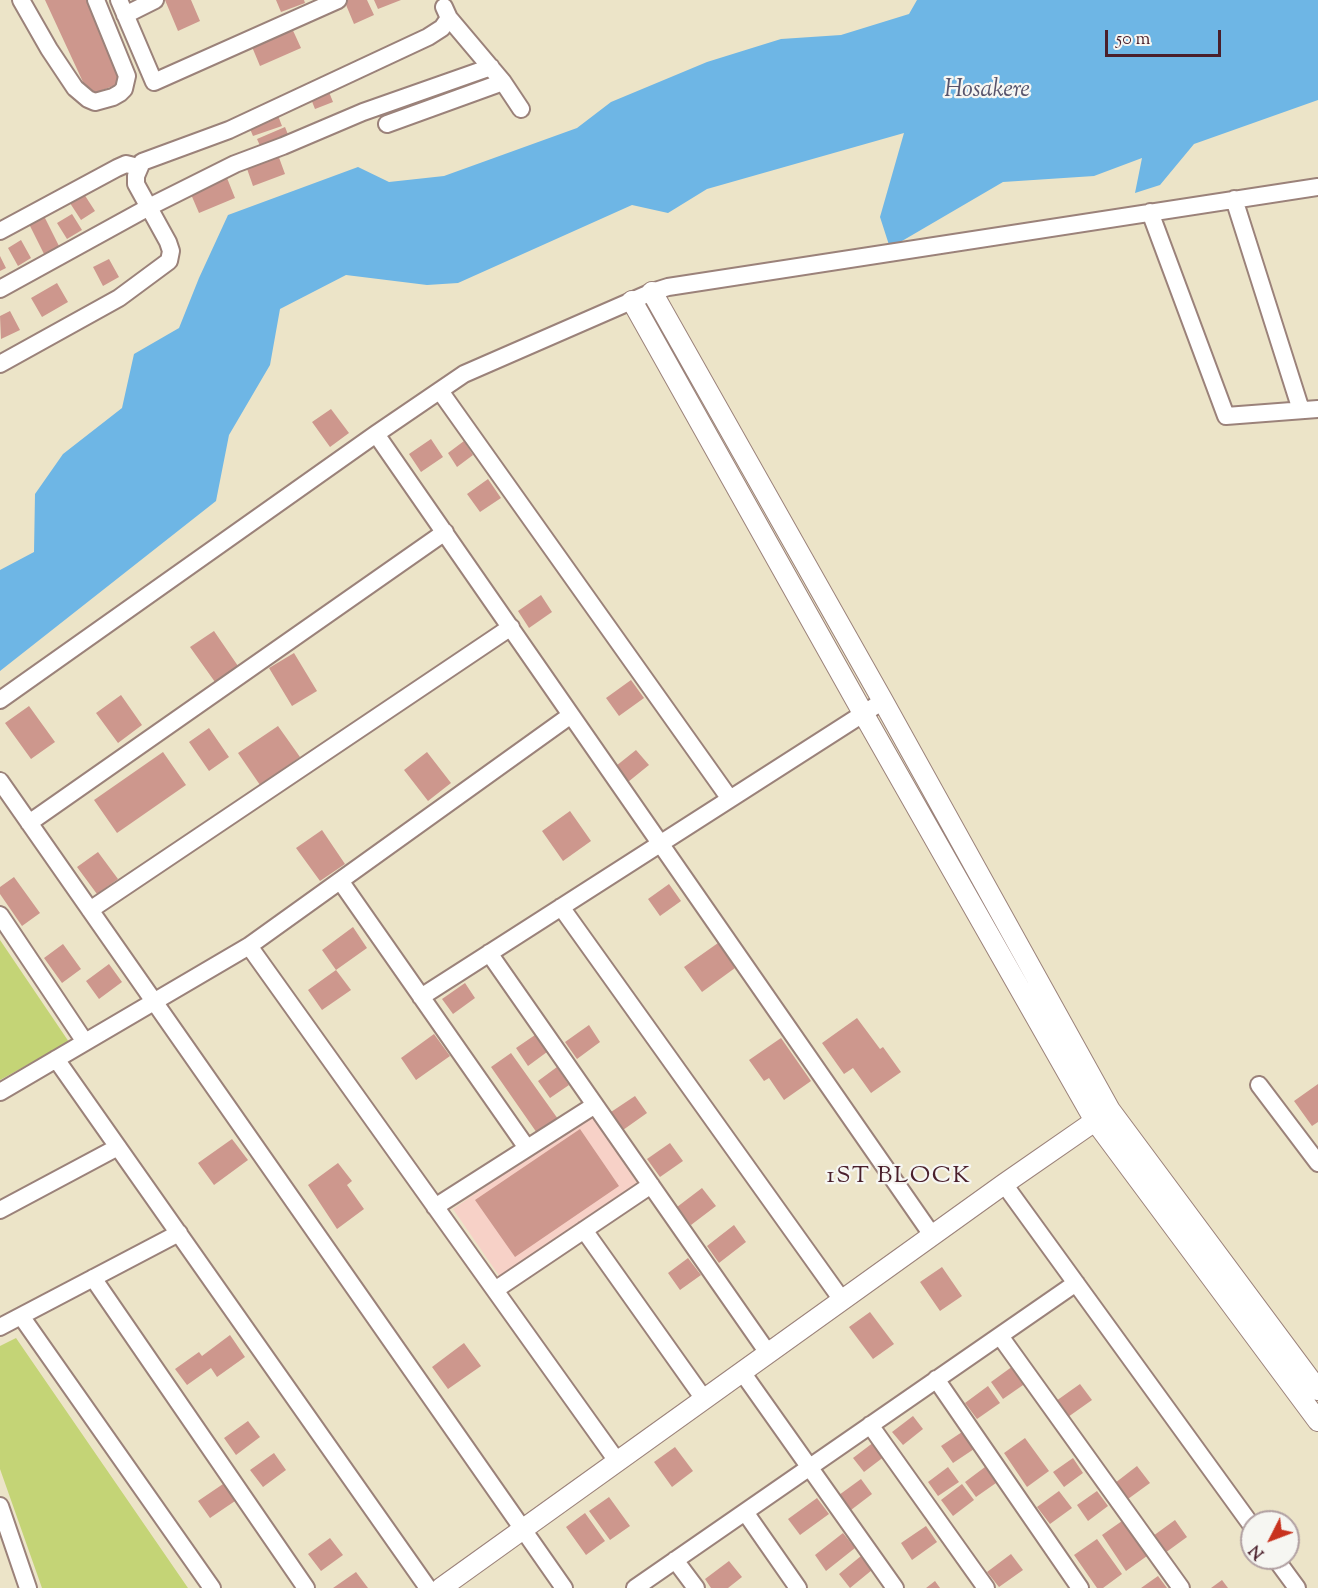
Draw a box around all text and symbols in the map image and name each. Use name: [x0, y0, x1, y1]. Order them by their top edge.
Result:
scale bar: [1108, 18, 1224, 56]
text: 50 m: [1116, 27, 1150, 53]
water label: Hosakere: [944, 78, 1030, 106]
district label: 1ST BLOCK: [827, 1164, 971, 1192]
north arrow: [1240, 1510, 1300, 1570]
text: N: [1245, 1539, 1271, 1563]

